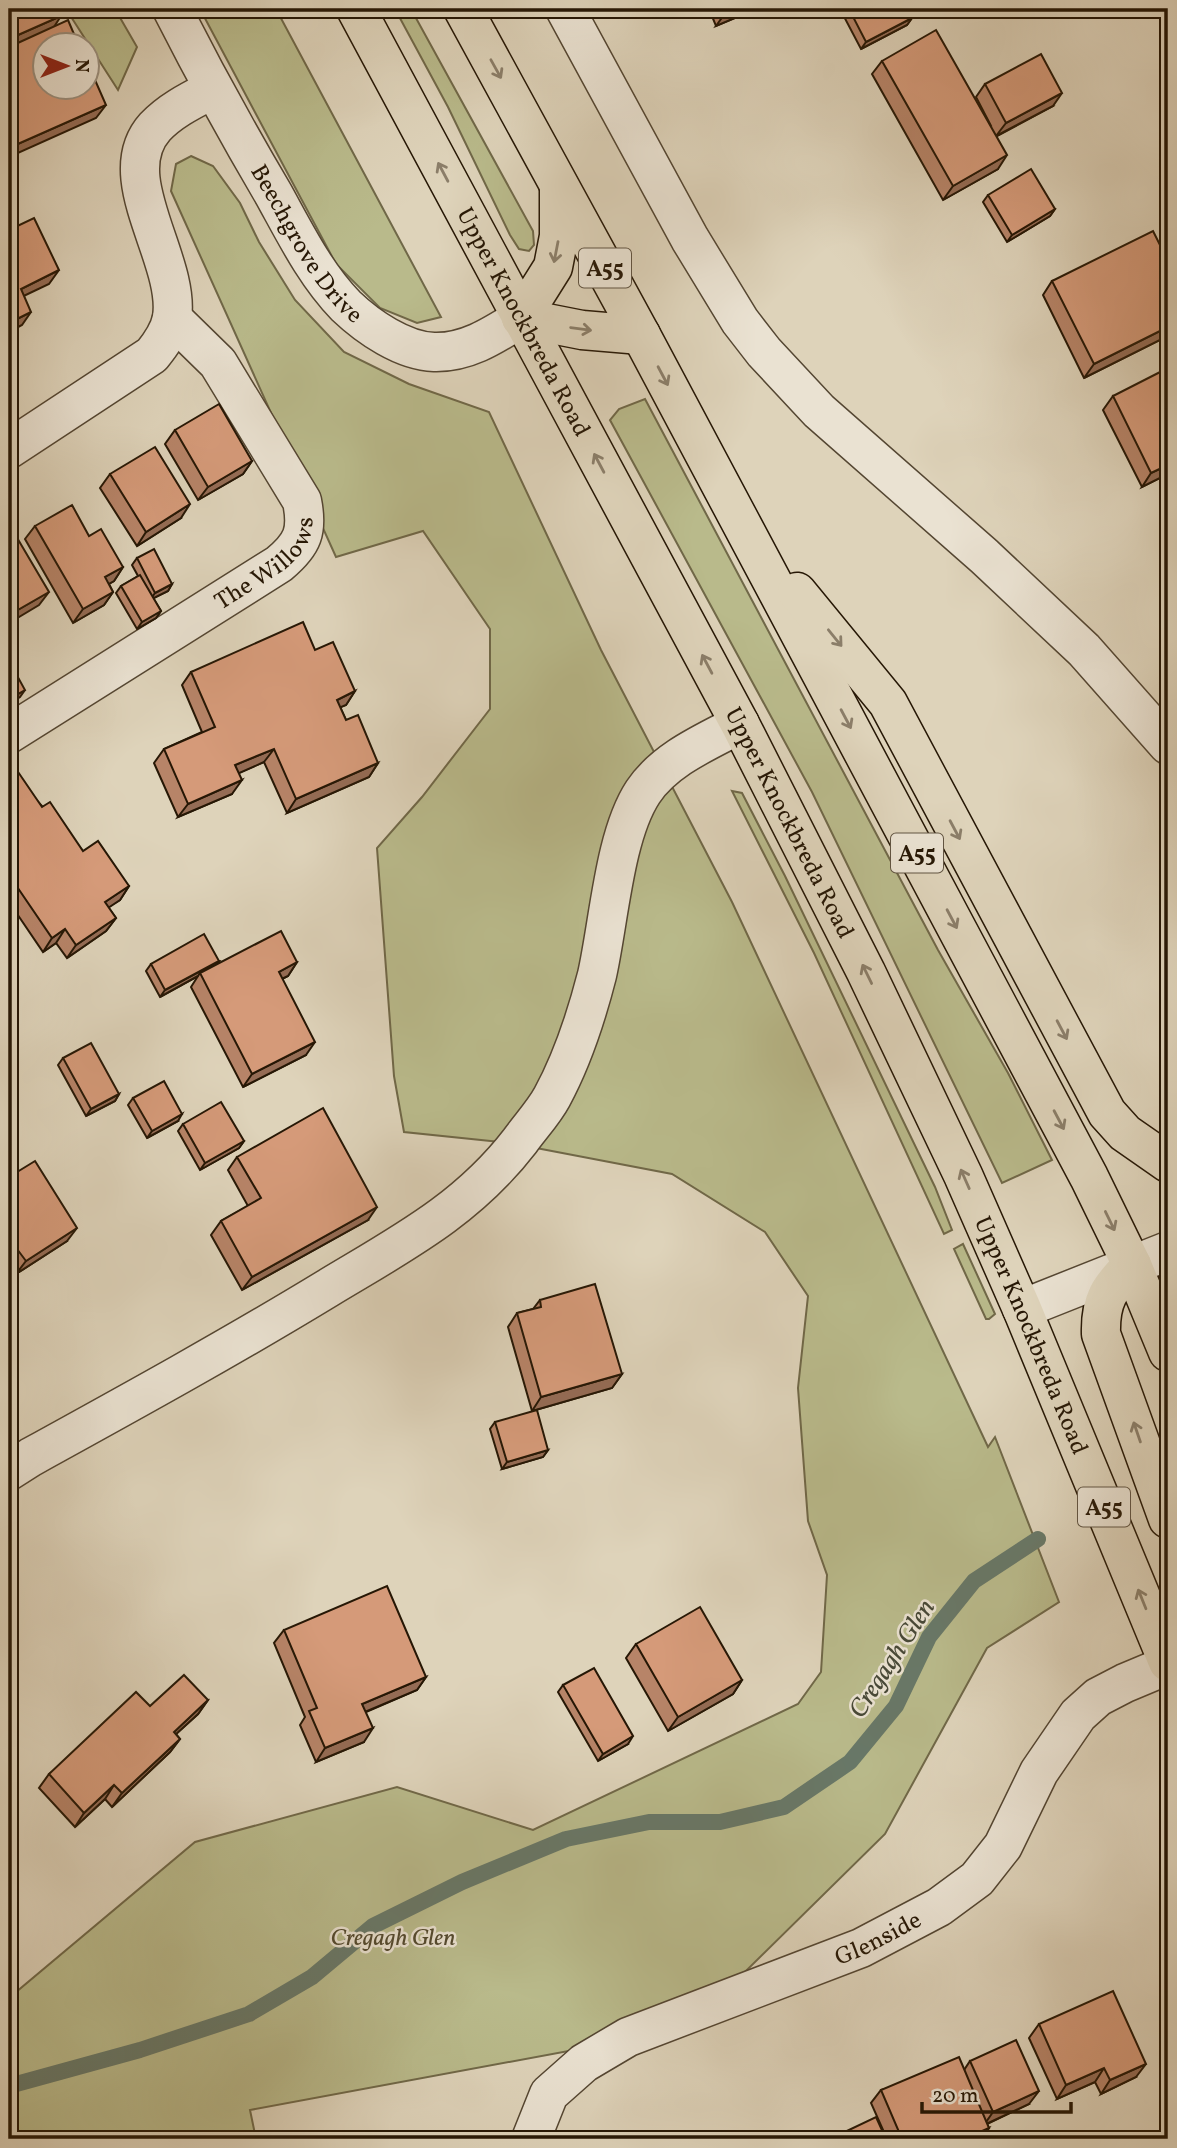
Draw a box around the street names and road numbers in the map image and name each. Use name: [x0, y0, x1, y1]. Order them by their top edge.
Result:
street label: Beechgrove Drive: [241, 159, 369, 333]
street label: Upper Knockbreda Road: [447, 202, 598, 443]
road number: A55: [579, 248, 631, 288]
street label: The Willows: [208, 517, 323, 619]
street label: Upper Knockbreda Road: [715, 702, 861, 945]
road number: A55: [891, 834, 943, 873]
street label: Upper Knockbreda Road: [964, 1211, 1095, 1460]
road number: A55: [1078, 1488, 1130, 1526]
street label: Glenside: [830, 1904, 928, 1975]

